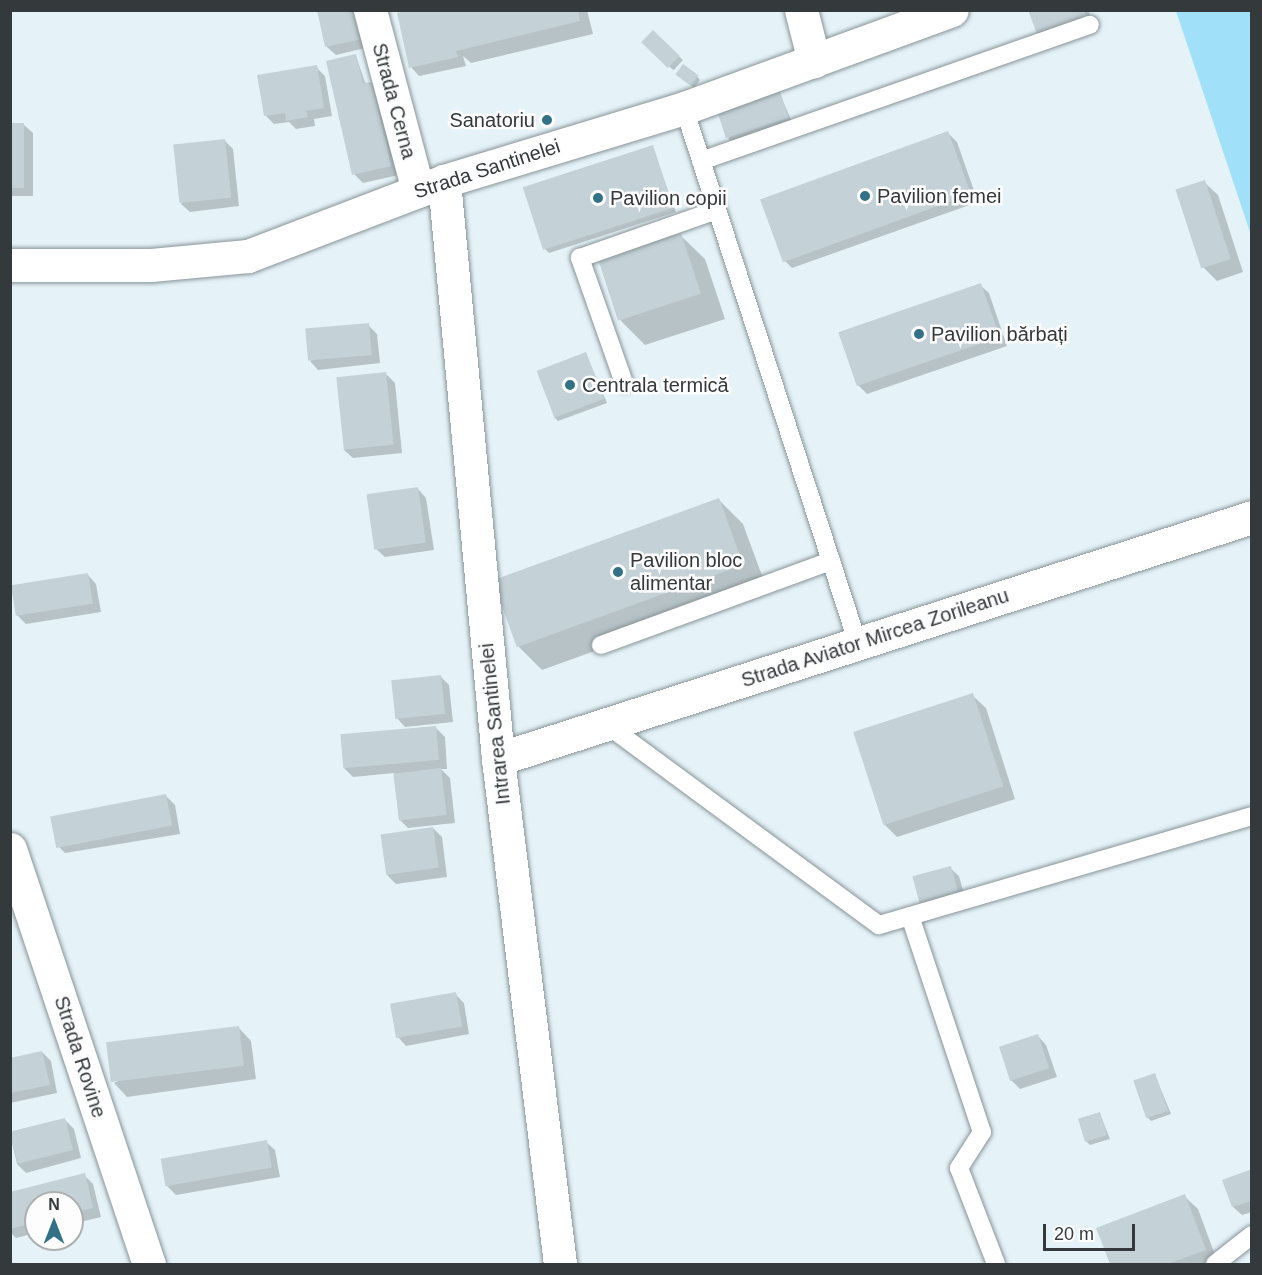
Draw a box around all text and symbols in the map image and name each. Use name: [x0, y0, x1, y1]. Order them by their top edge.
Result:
street label: Strada Cerna: [367, 40, 421, 162]
place label: Sanatoriu: [449, 108, 535, 132]
marker: Sanatoriu: [540, 113, 554, 127]
street label: Strada Santinelei: [411, 134, 563, 204]
place label: Pavilion femei: [877, 184, 1002, 208]
place label: Pavilion copii: [610, 186, 727, 210]
marker: Pavilion femei: [858, 189, 872, 203]
marker: Pavilion copii: [591, 191, 605, 205]
place label: Pavilion bărbați: [931, 322, 1068, 346]
marker: Pavilion bărbați: [912, 327, 926, 341]
place label: Centrala termică: [582, 373, 729, 397]
marker: Centrala termică: [563, 378, 577, 392]
place label: Pavilion bloc alimentar: [630, 548, 742, 595]
marker: Pavilion bloc alimentar: [611, 565, 625, 579]
street label: Strada Aviator Mircea Zorileanu: [738, 583, 1012, 693]
street label: Intrarea Santinelei: [475, 642, 515, 806]
street label: Strada Rovine: [49, 993, 111, 1121]
north arrow: [24, 1191, 84, 1251]
text: N: [48, 1196, 60, 1213]
scale bar: [1046, 1212, 1138, 1250]
text: 20 m: [1054, 1224, 1094, 1244]

